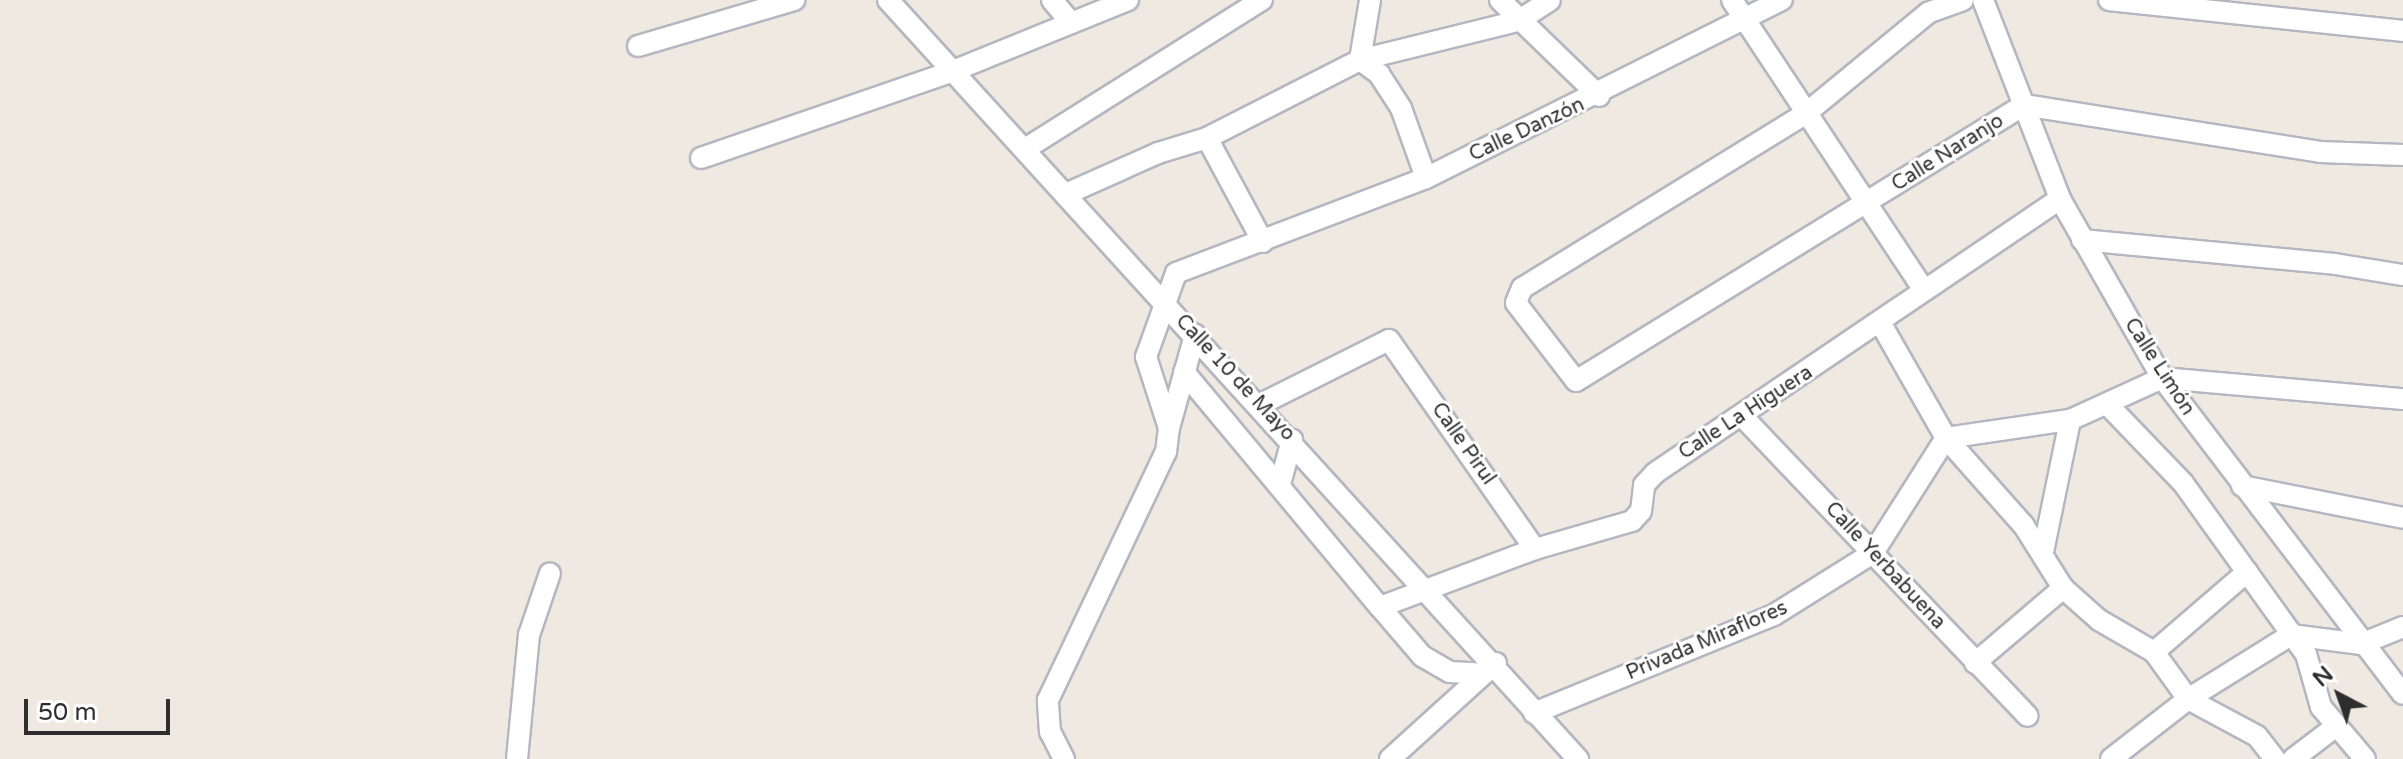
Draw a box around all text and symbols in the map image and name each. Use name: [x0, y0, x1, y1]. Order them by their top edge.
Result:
street label: Calle Danzón: [1466, 93, 1588, 167]
street label: Calle Naranjo: [1888, 109, 2008, 197]
street label: Calle 10 de Mayo: [1170, 310, 1300, 446]
street label: Calle Limón: [2119, 314, 2199, 420]
street label: Calle La Higuera: [1675, 361, 1817, 465]
street label: Calle Pirul: [1426, 398, 1500, 490]
street label: Calle Yerbabuena: [1820, 497, 1950, 635]
street label: Privada Miraflores: [1623, 596, 1791, 686]
north arrow: [2299, 655, 2379, 735]
text: N: [2308, 661, 2338, 693]
scale bar: [28, 683, 174, 733]
text: 50 m: [38, 698, 96, 727]

